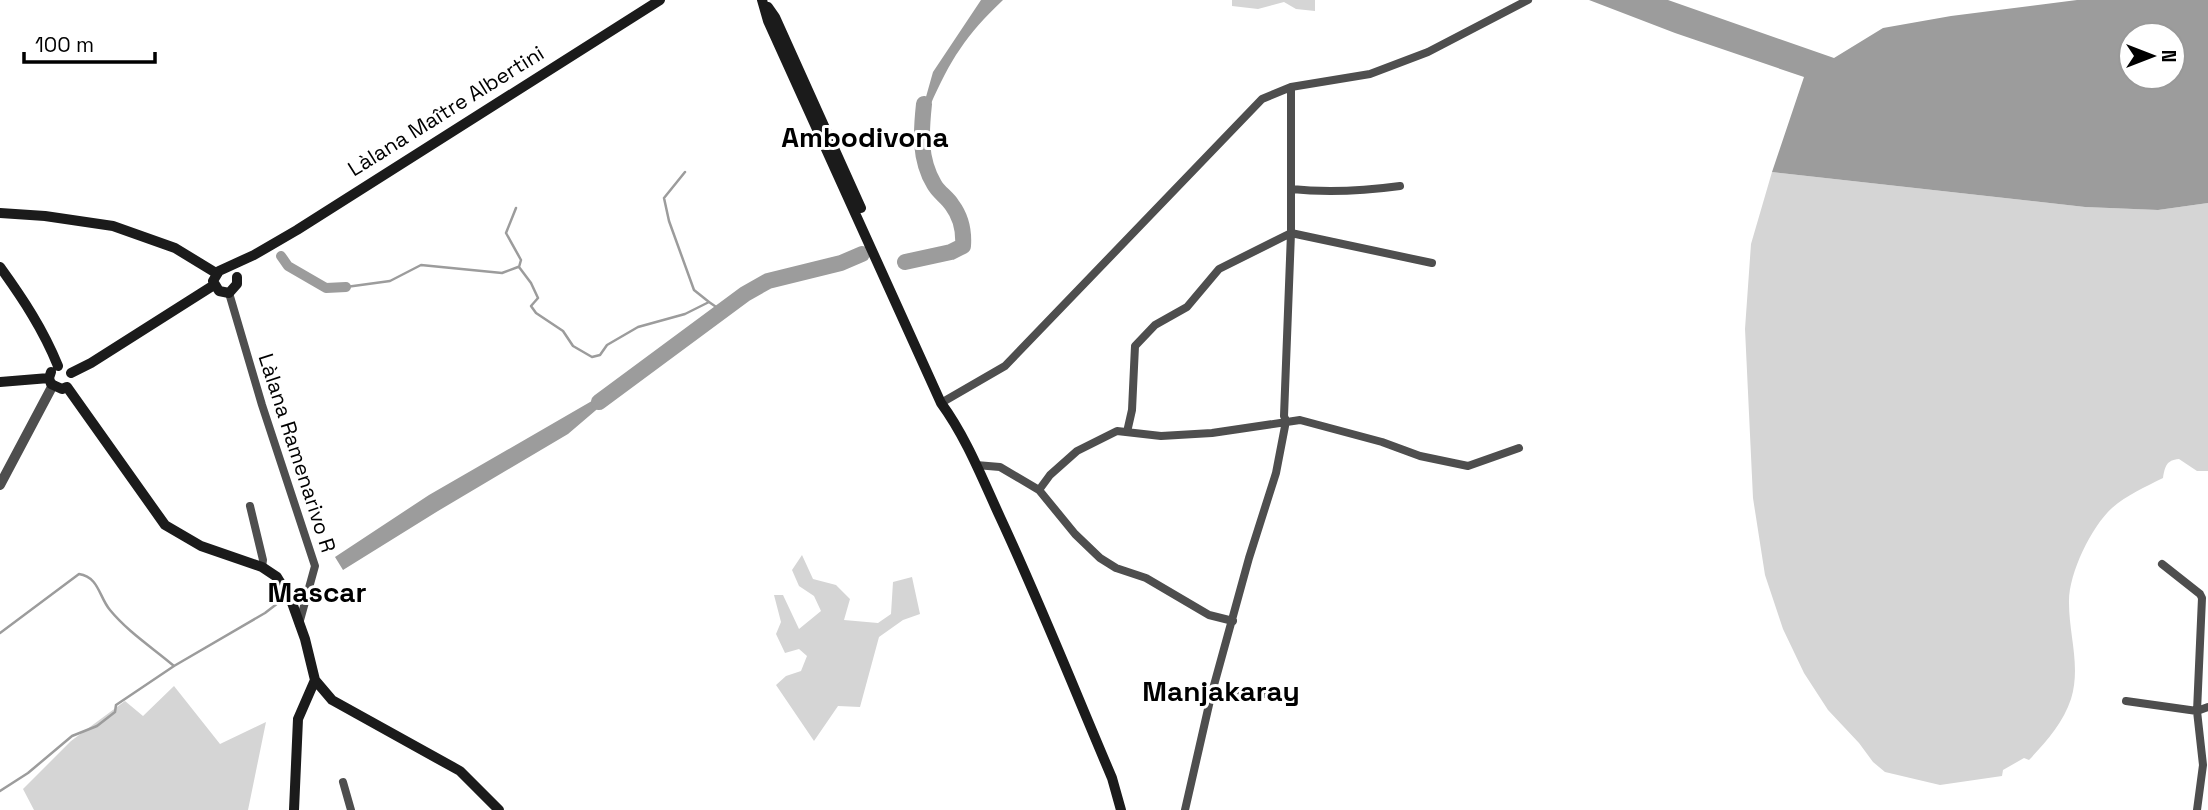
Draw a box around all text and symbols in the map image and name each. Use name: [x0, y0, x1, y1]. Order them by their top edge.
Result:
scale bar: [24, 21, 156, 65]
north arrow: [2117, 21, 2187, 91]
text: 100 m: [35, 31, 94, 58]
street label: Làlana Maître Albertini: [343, 39, 549, 182]
text: N: [2156, 50, 2181, 62]
district label: Ambodivona: [781, 119, 949, 155]
street label: Làlana Ramenarivo R: [253, 350, 342, 556]
district label: Mascar: [267, 574, 367, 610]
district label: Manjakaray: [1142, 673, 1300, 709]

